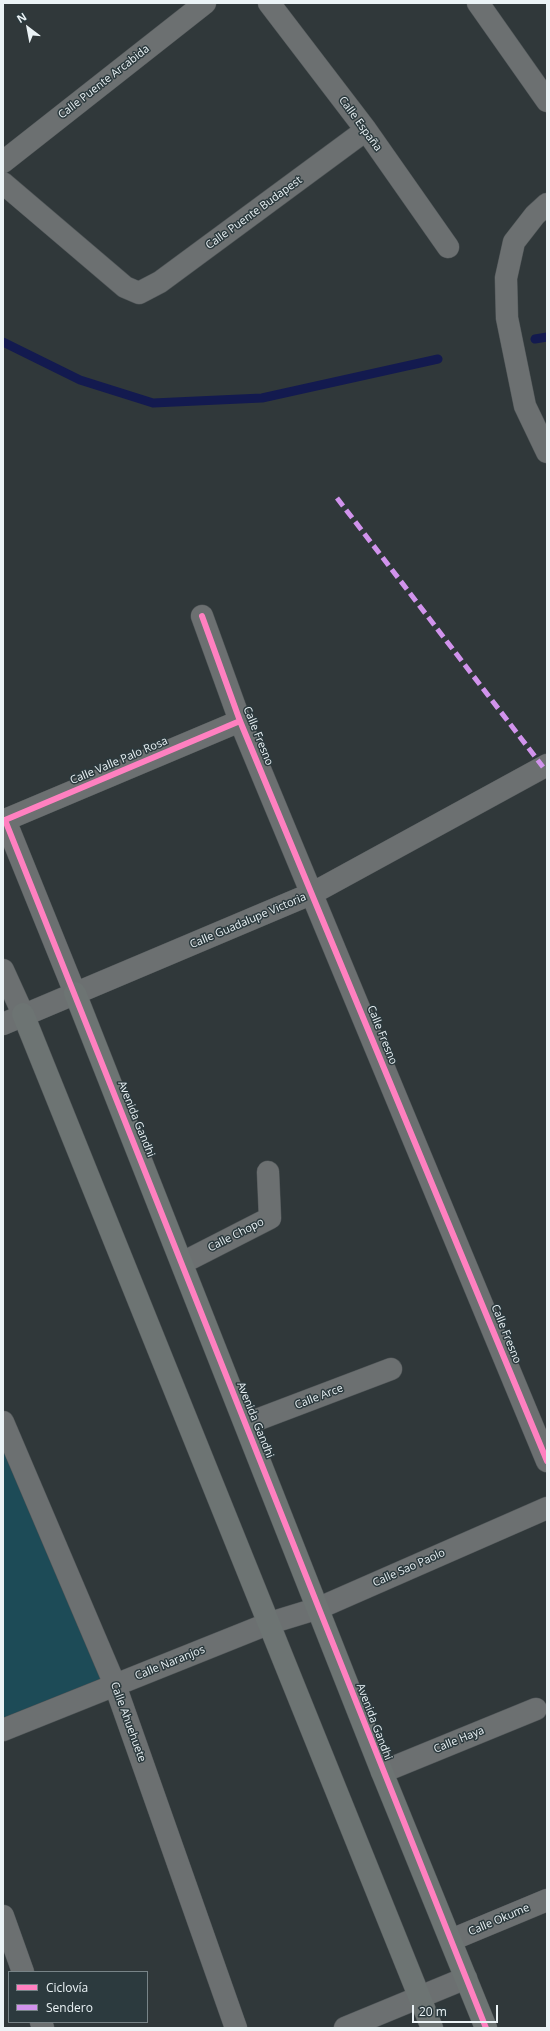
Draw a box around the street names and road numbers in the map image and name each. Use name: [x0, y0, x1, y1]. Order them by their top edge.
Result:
street label: Calle Puente Arcabida: [56, 42, 152, 122]
street label: Calle España: [336, 94, 384, 154]
street label: Calle Puente Budapest: [203, 174, 305, 252]
street label: Calle Fresno: [240, 705, 276, 767]
street label: Calle Valle Palo Rosa: [68, 734, 170, 788]
street label: Calle Guadalupe Victoria: [188, 890, 308, 952]
street label: Calle Fresno: [364, 1004, 400, 1066]
street label: Avenida Gandhi: [115, 1079, 157, 1159]
street label: Calle Chopo: [206, 1215, 266, 1255]
street label: Calle Fresno: [488, 1303, 524, 1365]
street label: Avenida Gandhi: [234, 1380, 276, 1460]
street label: Calle Arce: [293, 1382, 345, 1412]
street label: Calle Sao Paolo: [371, 1546, 447, 1590]
street label: Calle Naranjos: [133, 1643, 207, 1683]
street label: Calle Ahuehuete: [107, 1680, 149, 1764]
street label: Avenida Gandhi: [353, 1682, 395, 1762]
street label: Calle Haya: [432, 1724, 486, 1756]
street label: Calle Okume: [466, 1901, 532, 1939]

